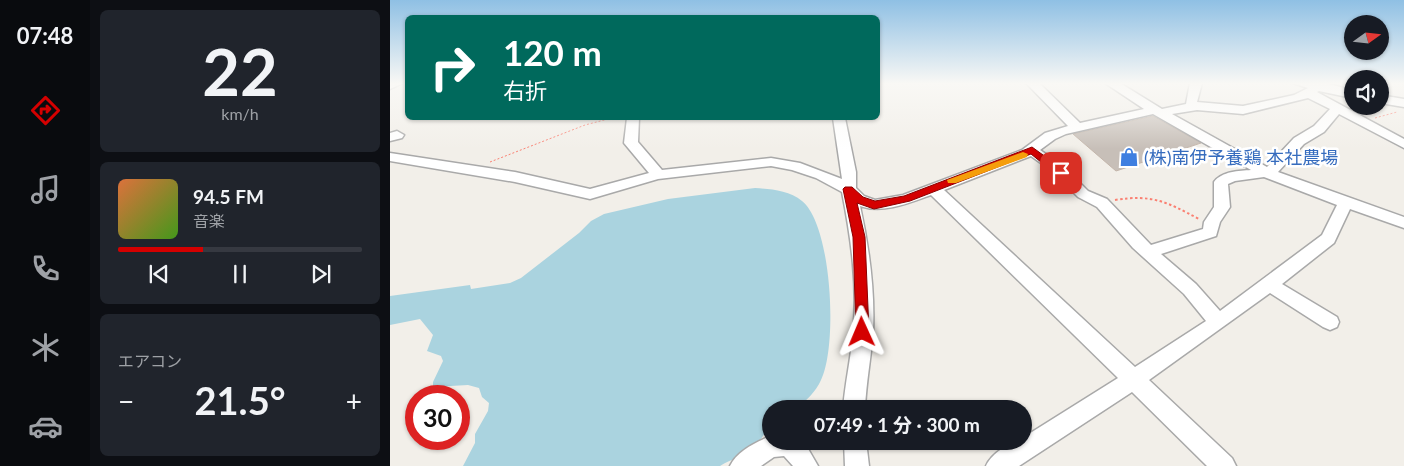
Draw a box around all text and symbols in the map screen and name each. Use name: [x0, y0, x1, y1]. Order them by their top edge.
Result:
north arrow: [1344, 15, 1389, 60]
map controls: [1344, 15, 1389, 115]
text: 07:48: [17, 22, 73, 49]
text: 120 m: [503, 31, 602, 73]
text: 22: [202, 32, 278, 110]
icon: right: [420, 35, 485, 100]
button: sound: [1344, 70, 1389, 115]
text: 右折: [503, 77, 547, 104]
icon: directions: [28, 93, 63, 128]
text: km/h: [221, 104, 259, 123]
shop icon: (株)南伊予養鶏 本社農場: [1118, 146, 1140, 168]
place label: (株)南伊予養鶏 本社農場: [1144, 146, 1338, 168]
pin: [1040, 152, 1082, 194]
icon: arrive: [1047, 159, 1075, 187]
icon: music: [28, 172, 63, 207]
text: 94.5 FM: [193, 185, 264, 208]
text: 音楽: [193, 211, 225, 230]
icon: phone: [28, 251, 63, 286]
icon: previous: [145, 260, 173, 288]
icon: pause: [226, 260, 254, 288]
icon: next: [307, 260, 335, 288]
position arrow: [835, 305, 887, 357]
icon: climate: [28, 330, 63, 365]
text: エアコン: [118, 351, 182, 370]
text: 21.5°: [195, 377, 285, 423]
text: −: [118, 384, 134, 418]
text: +: [346, 384, 362, 418]
speed limit sign: 30: [405, 385, 470, 450]
icon: car: [28, 409, 63, 444]
text: 07:49 · 1 分 · 300 m: [814, 413, 980, 436]

